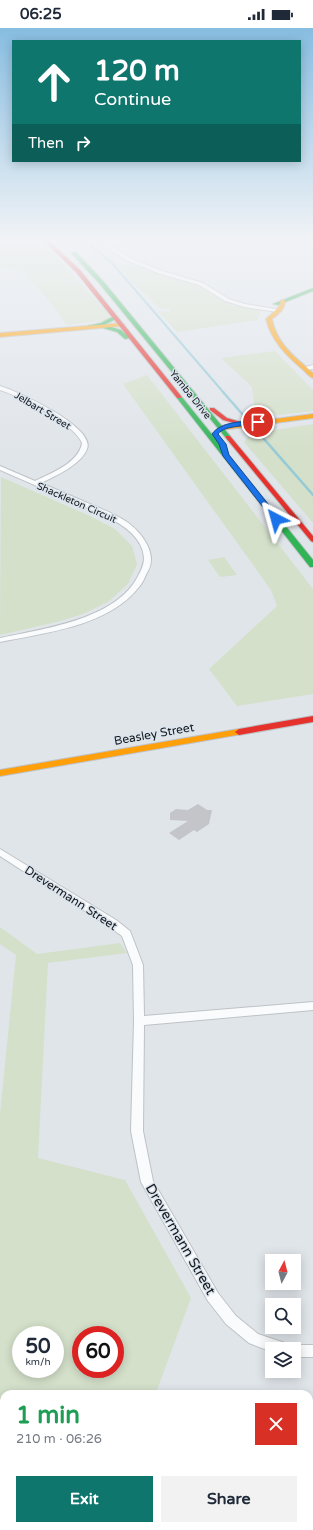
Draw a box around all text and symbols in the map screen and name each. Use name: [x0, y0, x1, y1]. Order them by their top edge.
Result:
text: 06:25: [20, 5, 62, 23]
text: 120 m: [94, 54, 180, 88]
icon: ahead: [28, 56, 80, 108]
text: Continue: [94, 88, 171, 110]
icon: right: [72, 132, 94, 154]
text: Then: [28, 134, 64, 152]
street label: Yamba Drive: [167, 368, 214, 422]
street label: Jelbart Street: [12, 389, 73, 432]
pin: [241, 405, 275, 439]
icon: arrive: [247, 411, 269, 433]
street label: Shackleton Circuit: [35, 480, 119, 526]
position arrow: [255, 498, 297, 540]
street label: Beasley Street: [113, 720, 196, 748]
street label: Drevermann Street: [22, 863, 120, 933]
street label: Drevermann Street: [142, 1181, 220, 1298]
north arrow: [265, 1254, 301, 1290]
map controls: [265, 1254, 301, 1378]
button: search: [265, 1298, 301, 1334]
speed limit sign: 60: [72, 1326, 124, 1378]
text: 50: [25, 1335, 51, 1359]
button: layers: [265, 1342, 301, 1378]
text: km/h: [25, 1356, 51, 1368]
text: 1 min: [16, 1401, 80, 1430]
button: close: [255, 1403, 297, 1445]
text: 210 m · 06:26: [16, 1431, 102, 1447]
button: Exit: [16, 1476, 153, 1522]
button: Share: [161, 1476, 297, 1522]

